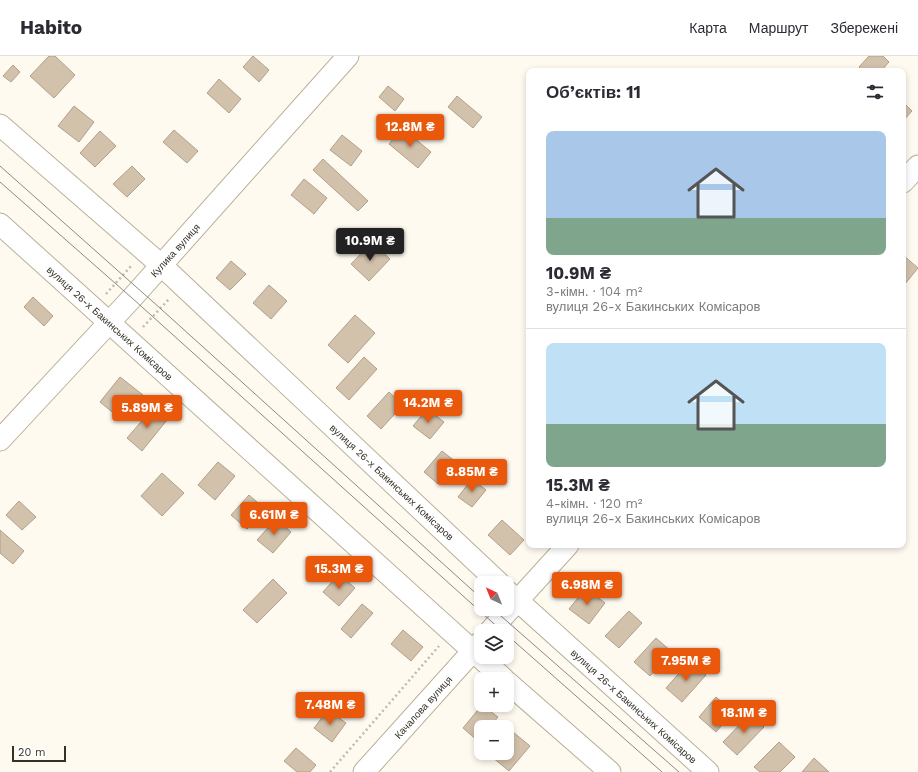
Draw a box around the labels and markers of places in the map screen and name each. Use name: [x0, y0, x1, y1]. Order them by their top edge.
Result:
pin: 12.8M ₴: [373, 114, 447, 148]
pin: 10.9M ₴: [333, 228, 407, 262]
pin: 14.2M ₴: [391, 390, 465, 424]
pin: 5.89M ₴: [110, 395, 184, 429]
pin: 8.85M ₴: [435, 459, 509, 493]
pin: 6.61M ₴: [237, 502, 311, 536]
pin: 15.3M ₴: [302, 556, 376, 590]
pin: 6.98M ₴: [550, 572, 624, 606]
pin: 7.95M ₴: [649, 648, 723, 682]
pin: 7.48M ₴: [293, 692, 367, 726]
pin: 18.1M ₴: [707, 700, 781, 734]

